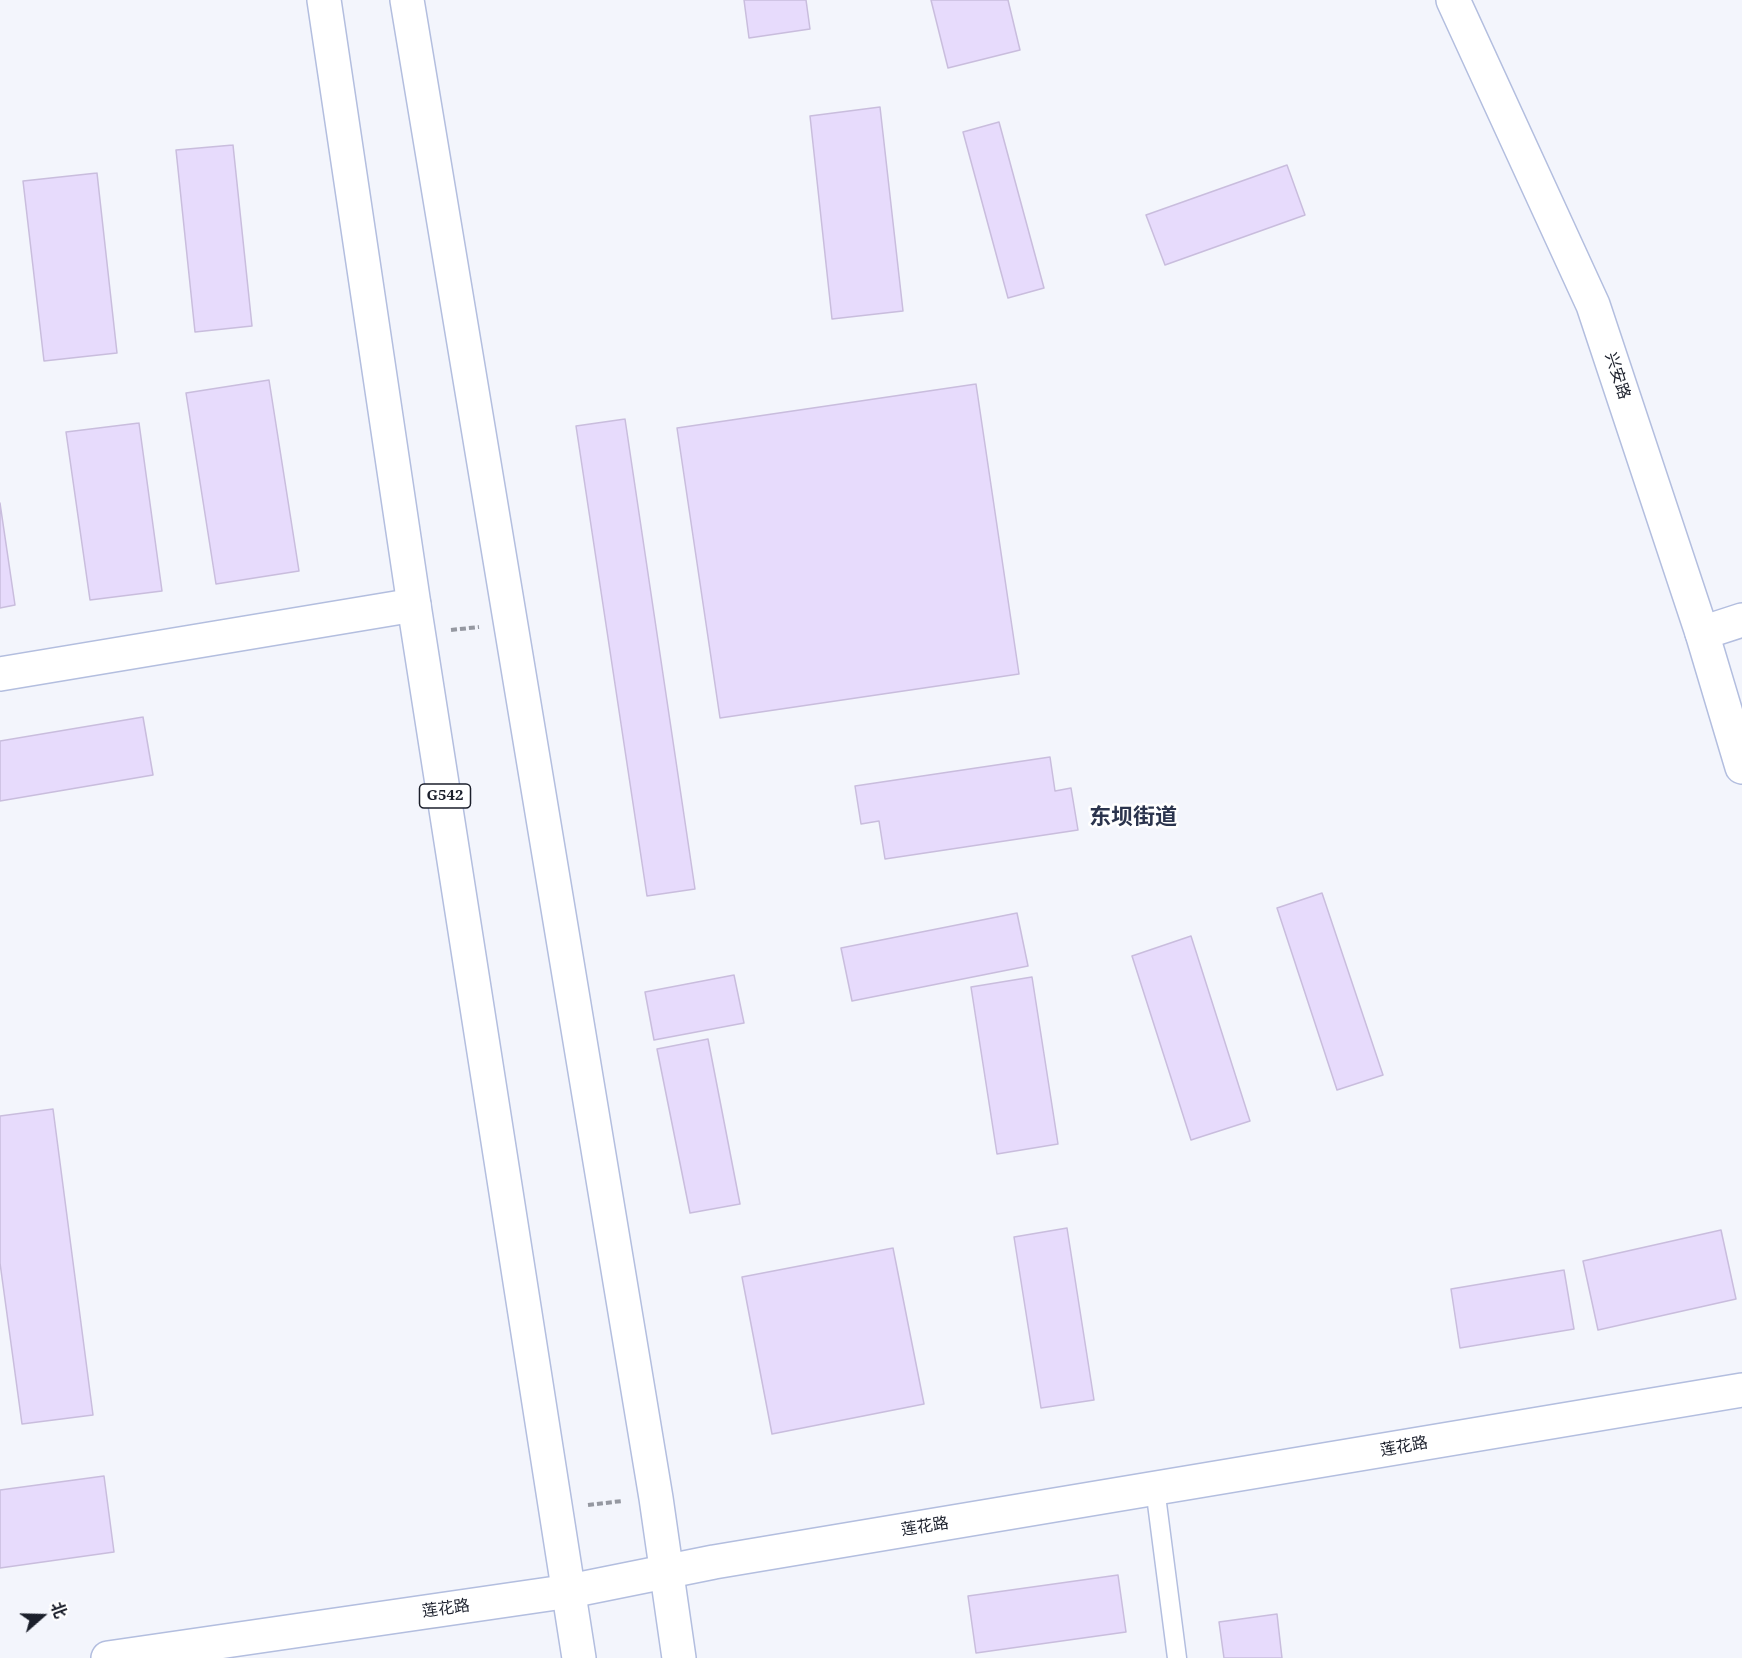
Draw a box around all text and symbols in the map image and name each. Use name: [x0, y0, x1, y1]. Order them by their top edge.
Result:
street label: 兴安路: [1600, 350, 1634, 402]
road number: G542: [420, 784, 470, 808]
district label: 东坝街道: [1089, 805, 1177, 831]
street label: 莲花路: [1379, 1433, 1429, 1461]
street label: 莲花路: [900, 1514, 950, 1540]
north arrow: [12, 1586, 72, 1646]
street label: 莲花路: [421, 1596, 471, 1622]
text: 北: [46, 1599, 72, 1621]

